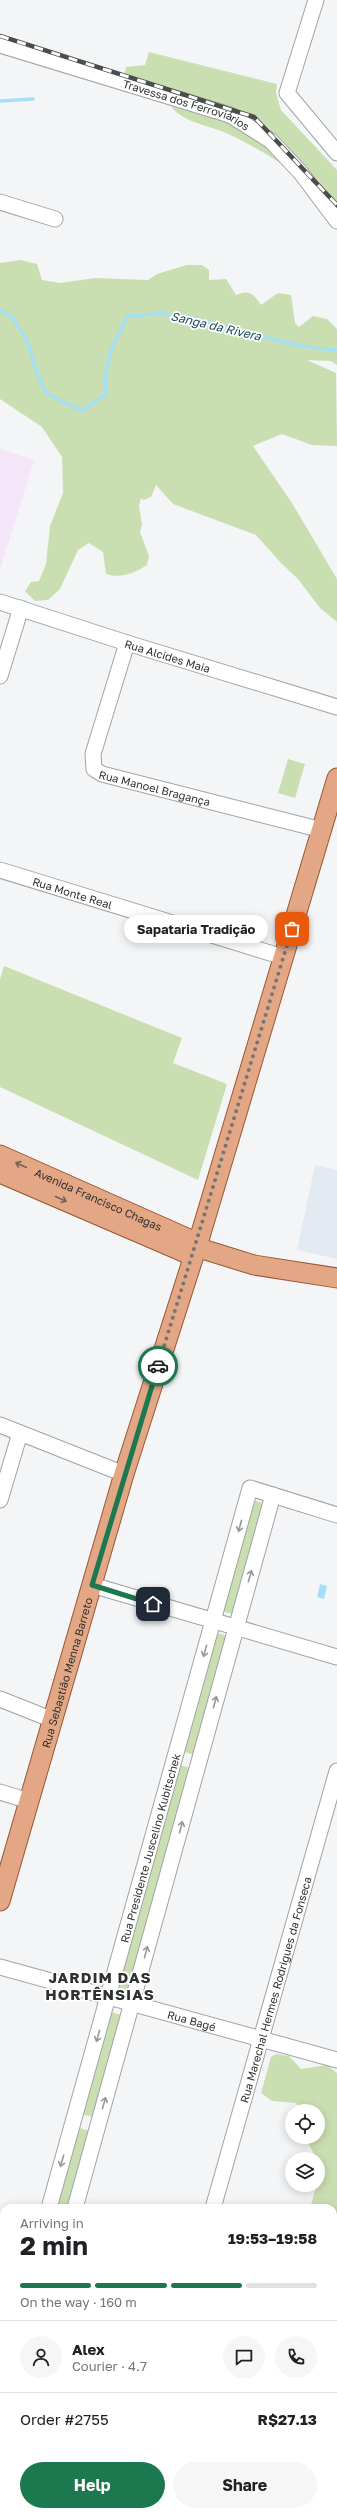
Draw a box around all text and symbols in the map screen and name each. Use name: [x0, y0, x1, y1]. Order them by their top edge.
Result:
street label: Travessa dos Ferroviários: [122, 76, 253, 133]
water label: Sanga da Rivera: [169, 308, 264, 344]
street label: Rua Alcides Maia: [123, 636, 212, 675]
street label: Rua Manoel Bragança: [98, 767, 212, 808]
street label: Rua Monte Real: [31, 874, 115, 911]
pin: [275, 912, 309, 946]
callout: Sapataria Tradição: [124, 915, 268, 943]
icon: bag: [281, 918, 303, 940]
text: Sapataria Tradição: [137, 921, 255, 937]
one-way arrow: [15, 1160, 27, 1168]
street label: Avenida Francisco Chagas: [33, 1165, 164, 1233]
one-way arrow: [55, 1196, 67, 1203]
courier: [138, 1346, 178, 1386]
icon: car: [147, 1355, 169, 1377]
one-way arrow: [236, 1519, 243, 1532]
one-way arrow: [247, 1570, 254, 1583]
pin: [136, 1587, 170, 1621]
icon: home: [142, 1593, 164, 1615]
street label: Rua Sebastião Menna Barreto: [38, 1595, 94, 1749]
one-way arrow: [201, 1644, 208, 1657]
one-way arrow: [212, 1695, 219, 1708]
street label: Rua Presidente Juscelino Kubitschek: [117, 1752, 182, 1944]
one-way arrow: [177, 1821, 185, 1834]
street label: Rua Marechal Hermes Rodrigues da Fonseca: [237, 1875, 313, 2104]
one-way arrow: [143, 1946, 150, 1959]
district label: JARDIM DAS HORTÊNSIAS: [45, 1968, 155, 2003]
street label: Rua Bagé: [166, 2007, 217, 2033]
one-way arrow: [94, 2029, 101, 2042]
one-way arrow: [101, 2097, 108, 2110]
map controls: [285, 2104, 325, 2192]
button: locate: [285, 2104, 325, 2144]
button: layers: [285, 2152, 325, 2192]
one-way arrow: [58, 2154, 65, 2167]
text: Arriving in: [20, 2215, 84, 2231]
text: 19:53–19:58: [228, 2229, 317, 2247]
text: 2 min: [20, 2230, 88, 2261]
text: On the way · 160 m: [20, 2294, 137, 2310]
button: person: [20, 2336, 62, 2378]
button: chat: [223, 2336, 265, 2378]
button: phone: [275, 2336, 317, 2378]
text: Alex: [72, 2340, 105, 2358]
text: Courier · 4.7: [72, 2358, 147, 2374]
text: Order #2755: [20, 2410, 109, 2428]
text: R$27.13: [258, 2410, 317, 2428]
button: Help: [20, 2462, 165, 2508]
button: Share: [173, 2462, 317, 2508]

